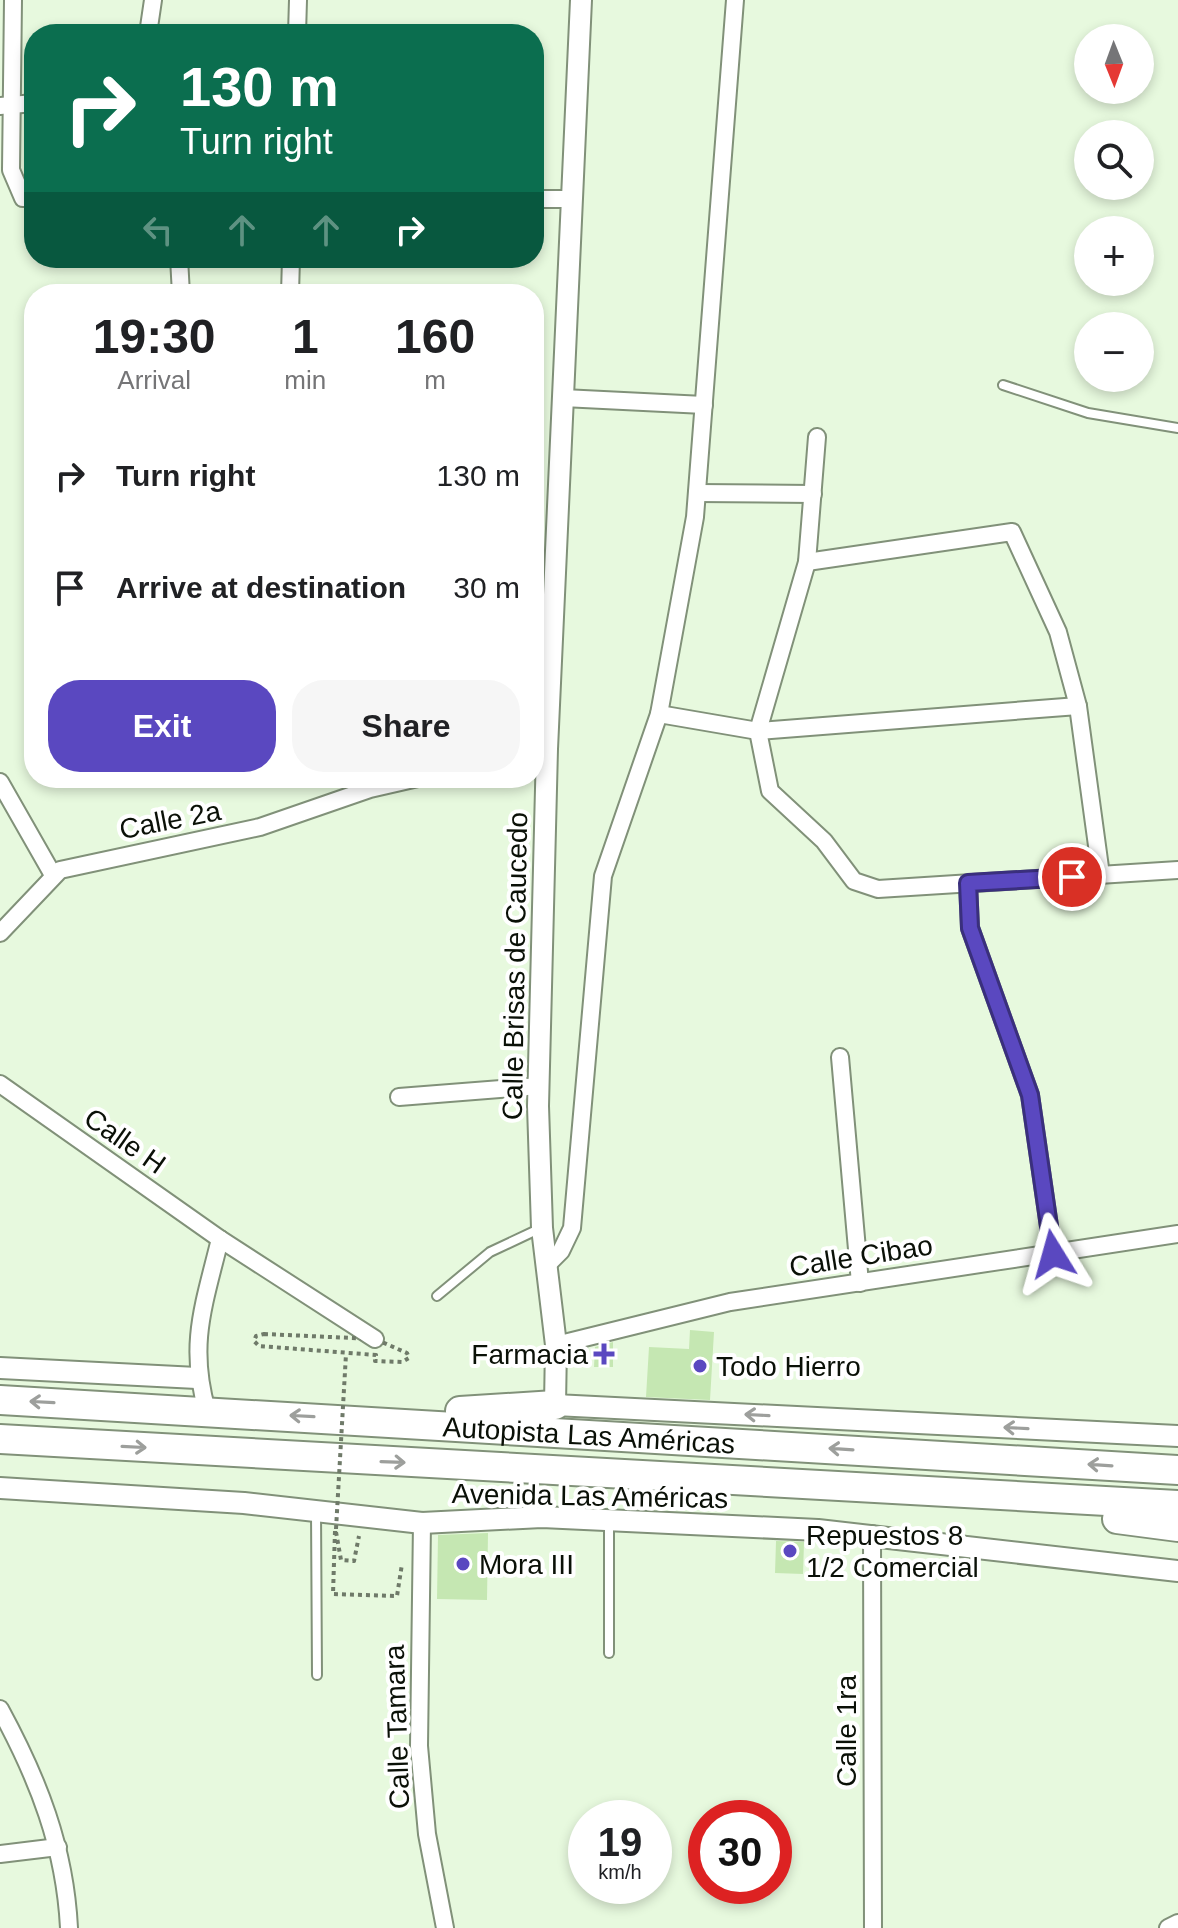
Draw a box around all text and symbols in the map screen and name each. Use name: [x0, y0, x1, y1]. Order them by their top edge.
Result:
north arrow: [1074, 24, 1154, 104]
map controls: [1074, 24, 1154, 392]
text: 130 m: [180, 55, 339, 118]
icon: right: [48, 56, 152, 160]
button: search: [1074, 120, 1154, 200]
text: Turn right: [180, 121, 333, 162]
icon: left: [136, 208, 180, 252]
icon: ahead: [220, 208, 264, 252]
icon: ahead: [304, 208, 348, 252]
icon: right: [388, 208, 432, 252]
button: +: [1074, 216, 1154, 296]
text: 19:30: [93, 310, 216, 363]
text: 1: [292, 310, 319, 363]
text: 160: [395, 310, 475, 363]
button: −: [1074, 312, 1154, 392]
text: Arrival: [117, 365, 191, 395]
text: min: [284, 365, 326, 395]
text: m: [424, 365, 446, 395]
icon: right: [48, 454, 92, 498]
text: Turn right: [116, 459, 255, 492]
text: 130 m: [437, 459, 520, 492]
icon: arrive: [48, 566, 92, 610]
text: Arrive at destination: [116, 571, 406, 604]
text: 30 m: [453, 571, 520, 604]
button: Exit: [48, 680, 276, 772]
button: Share: [292, 680, 520, 772]
street label: Calle 2a: [117, 795, 224, 845]
street label: Calle Brisas de Caucedo: [497, 812, 533, 1120]
pin: [1038, 843, 1106, 911]
icon: arrive: [1050, 855, 1094, 899]
street label: Calle H: [79, 1102, 171, 1180]
position arrow: [1011, 1212, 1095, 1296]
street label: Calle Cibao: [787, 1229, 935, 1283]
place label: Farmacia: [471, 1339, 588, 1370]
marker: Farmacia: [595, 1345, 613, 1363]
place label: Todo Hierro: [716, 1351, 861, 1382]
marker: Todo Hierro: [691, 1357, 709, 1375]
one-way arrow: [29, 1395, 56, 1410]
one-way arrow: [744, 1407, 771, 1422]
one-way arrow: [289, 1409, 316, 1424]
street label: Autopista Las Américas: [442, 1411, 736, 1459]
one-way arrow: [1003, 1420, 1030, 1435]
one-way arrow: [120, 1440, 147, 1455]
one-way arrow: [828, 1441, 855, 1456]
one-way arrow: [379, 1454, 406, 1469]
one-way arrow: [1087, 1457, 1114, 1472]
street label: Avenida Las Américas: [451, 1478, 729, 1514]
place label: Repuestos 8 1/2 Comercial: [806, 1520, 979, 1583]
marker: Repuestos 8 1/2 Comercial: [781, 1542, 799, 1560]
place label: Mora III: [479, 1549, 574, 1580]
marker: Mora III: [454, 1555, 472, 1573]
street label: Calle Tamara: [379, 1644, 415, 1810]
street label: Calle 1ra: [831, 1675, 862, 1787]
speed limit sign: 30: [688, 1800, 792, 1904]
text: 19: [598, 1820, 642, 1864]
text: km/h: [598, 1861, 642, 1883]

